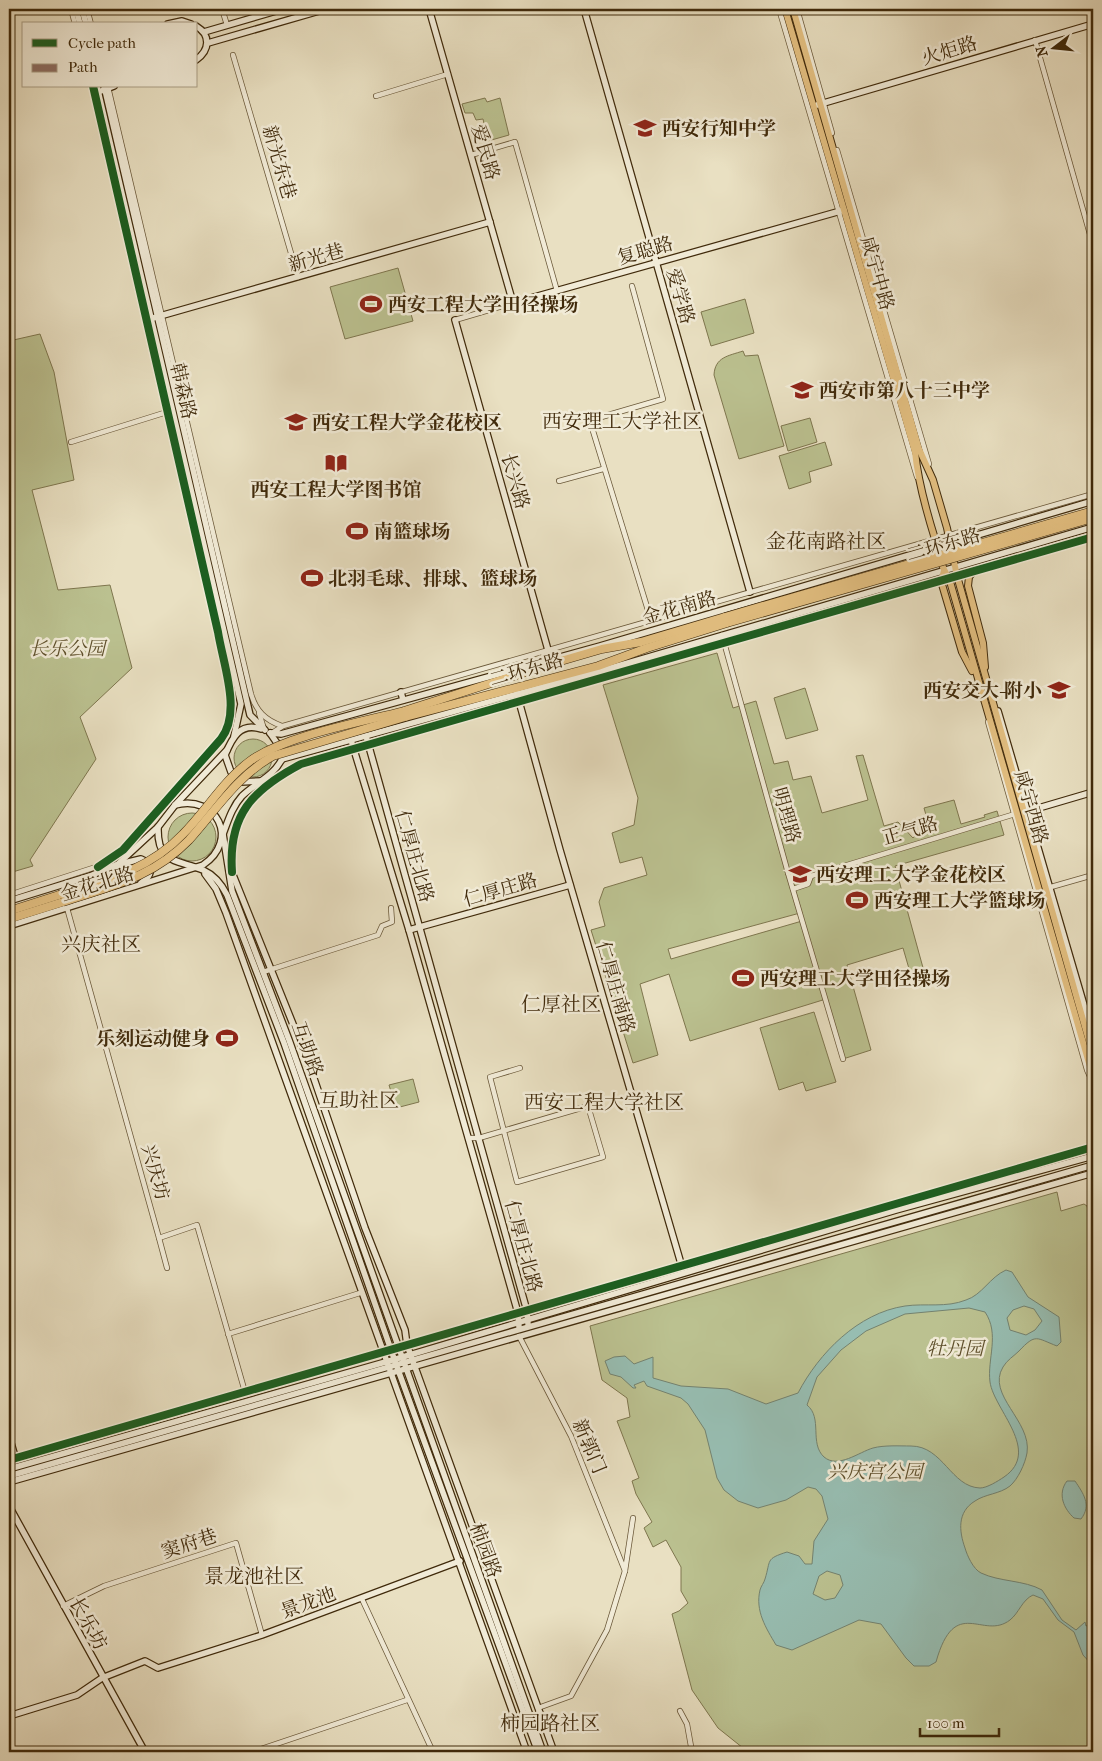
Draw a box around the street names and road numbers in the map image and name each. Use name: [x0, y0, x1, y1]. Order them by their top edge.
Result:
street label: 火炬路: [919, 32, 980, 70]
street label: 爱民路: [467, 122, 503, 183]
street label: 新光东巷: [258, 123, 300, 202]
street label: 复聪路: [615, 233, 676, 269]
street label: 咸宁中路: [856, 234, 898, 313]
street label: 新光巷: [286, 240, 347, 276]
street label: 爱学路: [662, 266, 698, 327]
street label: 韩森路: [166, 361, 200, 421]
street label: 长兴路: [497, 451, 533, 512]
street label: 二环东路: [904, 524, 983, 566]
street label: 金花南路: [640, 587, 719, 629]
street label: 二环东路: [487, 649, 566, 691]
street label: 咸宁西路: [1010, 768, 1052, 847]
street label: 明理路: [768, 785, 804, 846]
street label: 仁厚庄北路: [390, 808, 438, 905]
street label: 正气路: [880, 813, 941, 849]
street label: 金花北路: [58, 862, 137, 906]
street label: 仁厚庄路: [461, 869, 540, 911]
street label: 仁厚庄南路: [591, 939, 639, 1036]
street label: 互助路: [287, 1019, 327, 1080]
street label: 兴庆坊: [137, 1142, 173, 1203]
street label: 仁厚庄北路: [500, 1198, 546, 1295]
street label: 新郭门: [568, 1416, 610, 1477]
street label: 柿园路: [465, 1520, 505, 1581]
street label: 窦府巷: [159, 1525, 220, 1563]
street label: 景龙池: [278, 1583, 339, 1623]
street label: 长乐坊: [65, 1593, 112, 1654]

